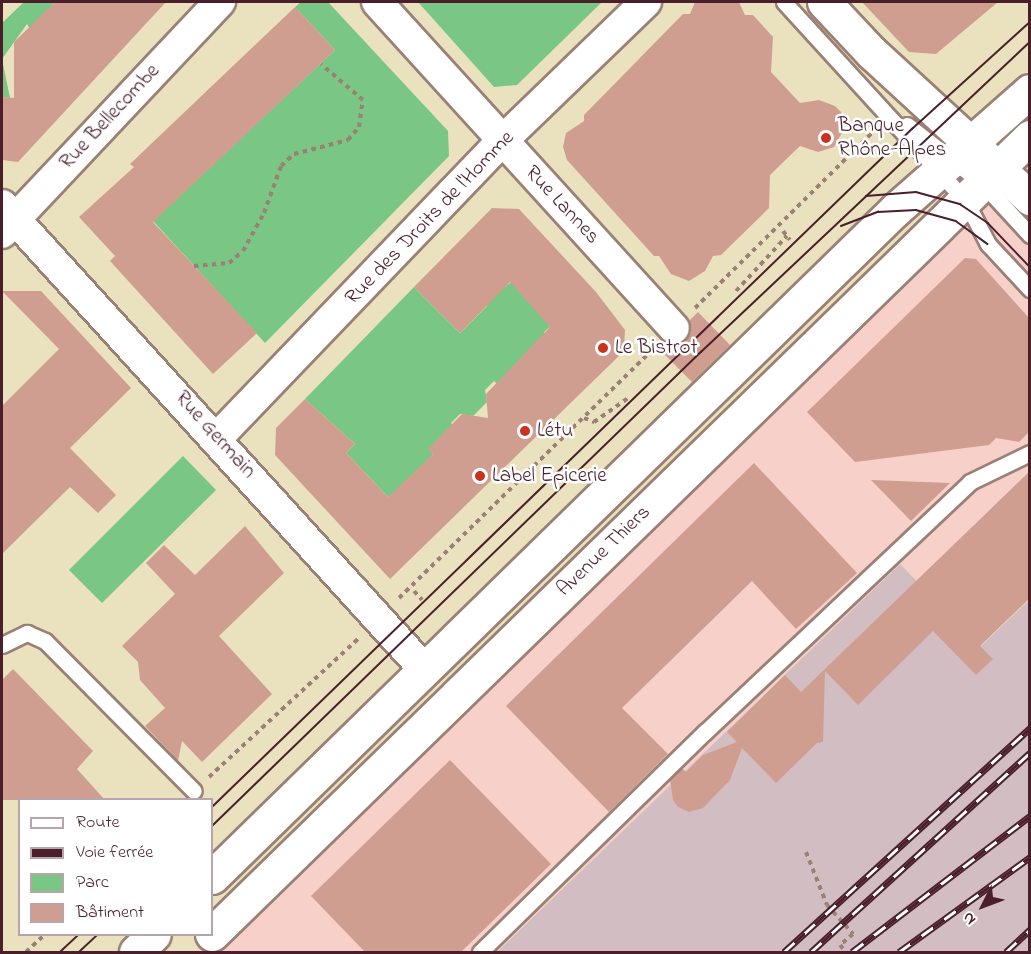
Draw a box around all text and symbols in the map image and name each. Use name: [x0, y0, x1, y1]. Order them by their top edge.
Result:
street label: Rue Bellecombe: [55, 59, 165, 175]
place label: Banque Rhône-Alpes: [838, 113, 946, 163]
street label: Rue des Droits de l'Homme: [340, 126, 520, 310]
marker: Banque Rhône-Alpes: [819, 131, 833, 145]
street label: Rue Lannes: [519, 161, 605, 249]
place label: Le Bistrot: [615, 335, 698, 361]
marker: Le Bistrot: [596, 341, 610, 355]
street label: Rue Germain: [169, 386, 261, 484]
place label: Létu: [537, 418, 573, 444]
marker: Létu: [518, 424, 532, 438]
place label: Label Epicerie: [492, 463, 607, 489]
marker: Label Epicerie: [473, 469, 487, 483]
street label: Avenue Thiers: [552, 500, 656, 602]
legend: [18, 798, 213, 936]
text: Route: [76, 810, 120, 836]
text: Voie ferrée: [76, 840, 153, 866]
text: Parc: [76, 870, 109, 896]
north arrow: [953, 876, 1013, 936]
text: Bâtiment: [76, 900, 144, 926]
text: N: [957, 906, 982, 930]

